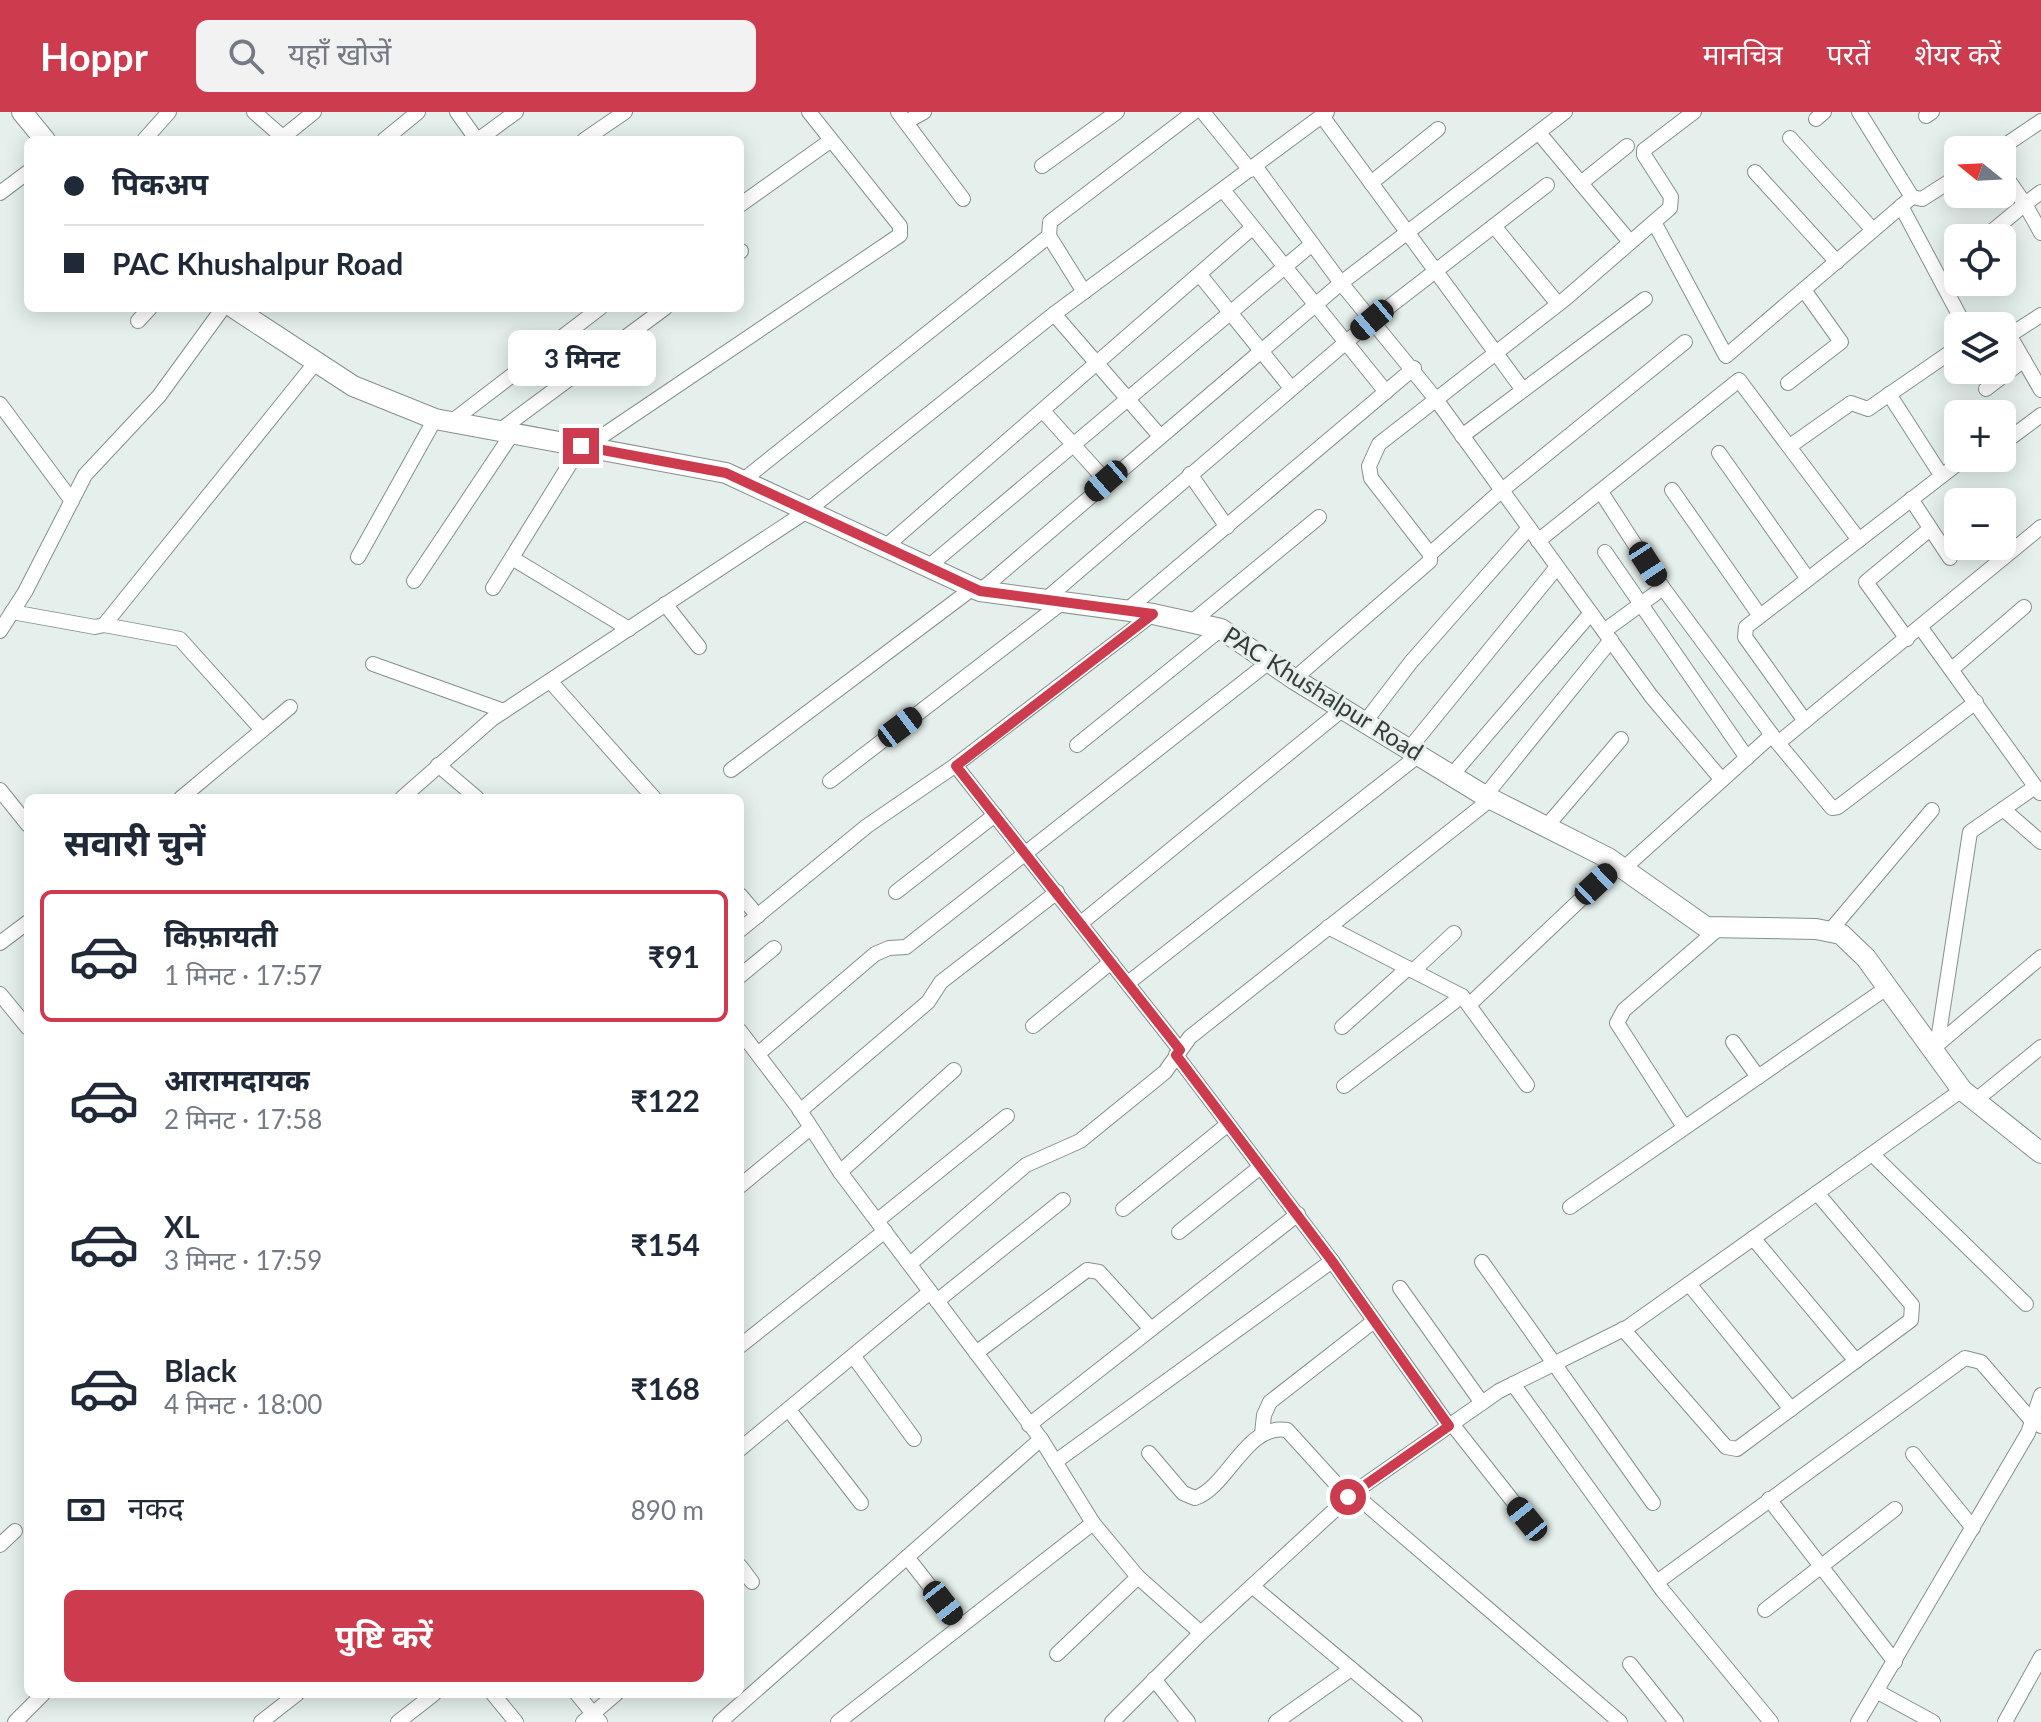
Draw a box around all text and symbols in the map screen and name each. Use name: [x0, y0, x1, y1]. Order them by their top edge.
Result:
search box: [196, 20, 756, 92]
text: Hoppr: [40, 33, 148, 79]
icon: search: [224, 34, 268, 78]
text: यहाँ खोजें: [288, 35, 391, 71]
text: मानचित्र: [1703, 37, 1783, 71]
text: परतें: [1827, 37, 1870, 71]
text: शेयर करें: [1914, 37, 2001, 71]
north arrow: [1944, 136, 2016, 208]
map controls: [1944, 136, 2016, 560]
text: पिकअप: [112, 165, 208, 201]
button: locate: [1944, 224, 2016, 296]
text: PAC Khushalpur Road: [112, 245, 403, 281]
car: [1346, 295, 1398, 345]
button: layers: [1944, 312, 2016, 384]
callout: 3 मिनट: [507, 330, 655, 386]
text: 3 मिनट: [544, 342, 620, 374]
button: +: [1944, 400, 2016, 472]
route end: [563, 428, 599, 464]
car: [1080, 456, 1132, 506]
button: −: [1944, 488, 2016, 560]
car: [1625, 537, 1671, 591]
street label: PAC Khushalpur Road: [1219, 620, 1429, 766]
car: [874, 703, 926, 751]
text: सवारी चुनें: [64, 820, 205, 864]
car: [1570, 859, 1622, 909]
text: किफ़ायती: [164, 917, 278, 953]
icon: car: [68, 920, 140, 992]
text: ₹91: [648, 938, 700, 974]
text: 1 मिनट · 17:57: [164, 959, 322, 991]
text: आरामदायक: [164, 1061, 310, 1097]
icon: car: [68, 1064, 140, 1136]
text: ₹122: [630, 1082, 700, 1118]
text: 2 मिनट · 17:58: [164, 1103, 322, 1135]
icon: car: [68, 1208, 140, 1280]
text: XL: [164, 1208, 200, 1244]
text: ₹154: [630, 1226, 700, 1262]
text: 3 मिनट · 17:59: [164, 1244, 322, 1276]
icon: car: [68, 1352, 140, 1424]
text: Black: [164, 1352, 237, 1388]
text: ₹168: [630, 1370, 700, 1406]
text: 4 मिनट · 18:00: [164, 1388, 322, 1420]
route start: [1330, 1479, 1366, 1515]
icon: cash: [64, 1488, 108, 1532]
text: नकद: [128, 1489, 184, 1525]
car: [1503, 1493, 1551, 1545]
text: 890 m: [631, 1494, 704, 1526]
car: [919, 1577, 967, 1629]
button: पुष्टि करें: [64, 1590, 704, 1682]

